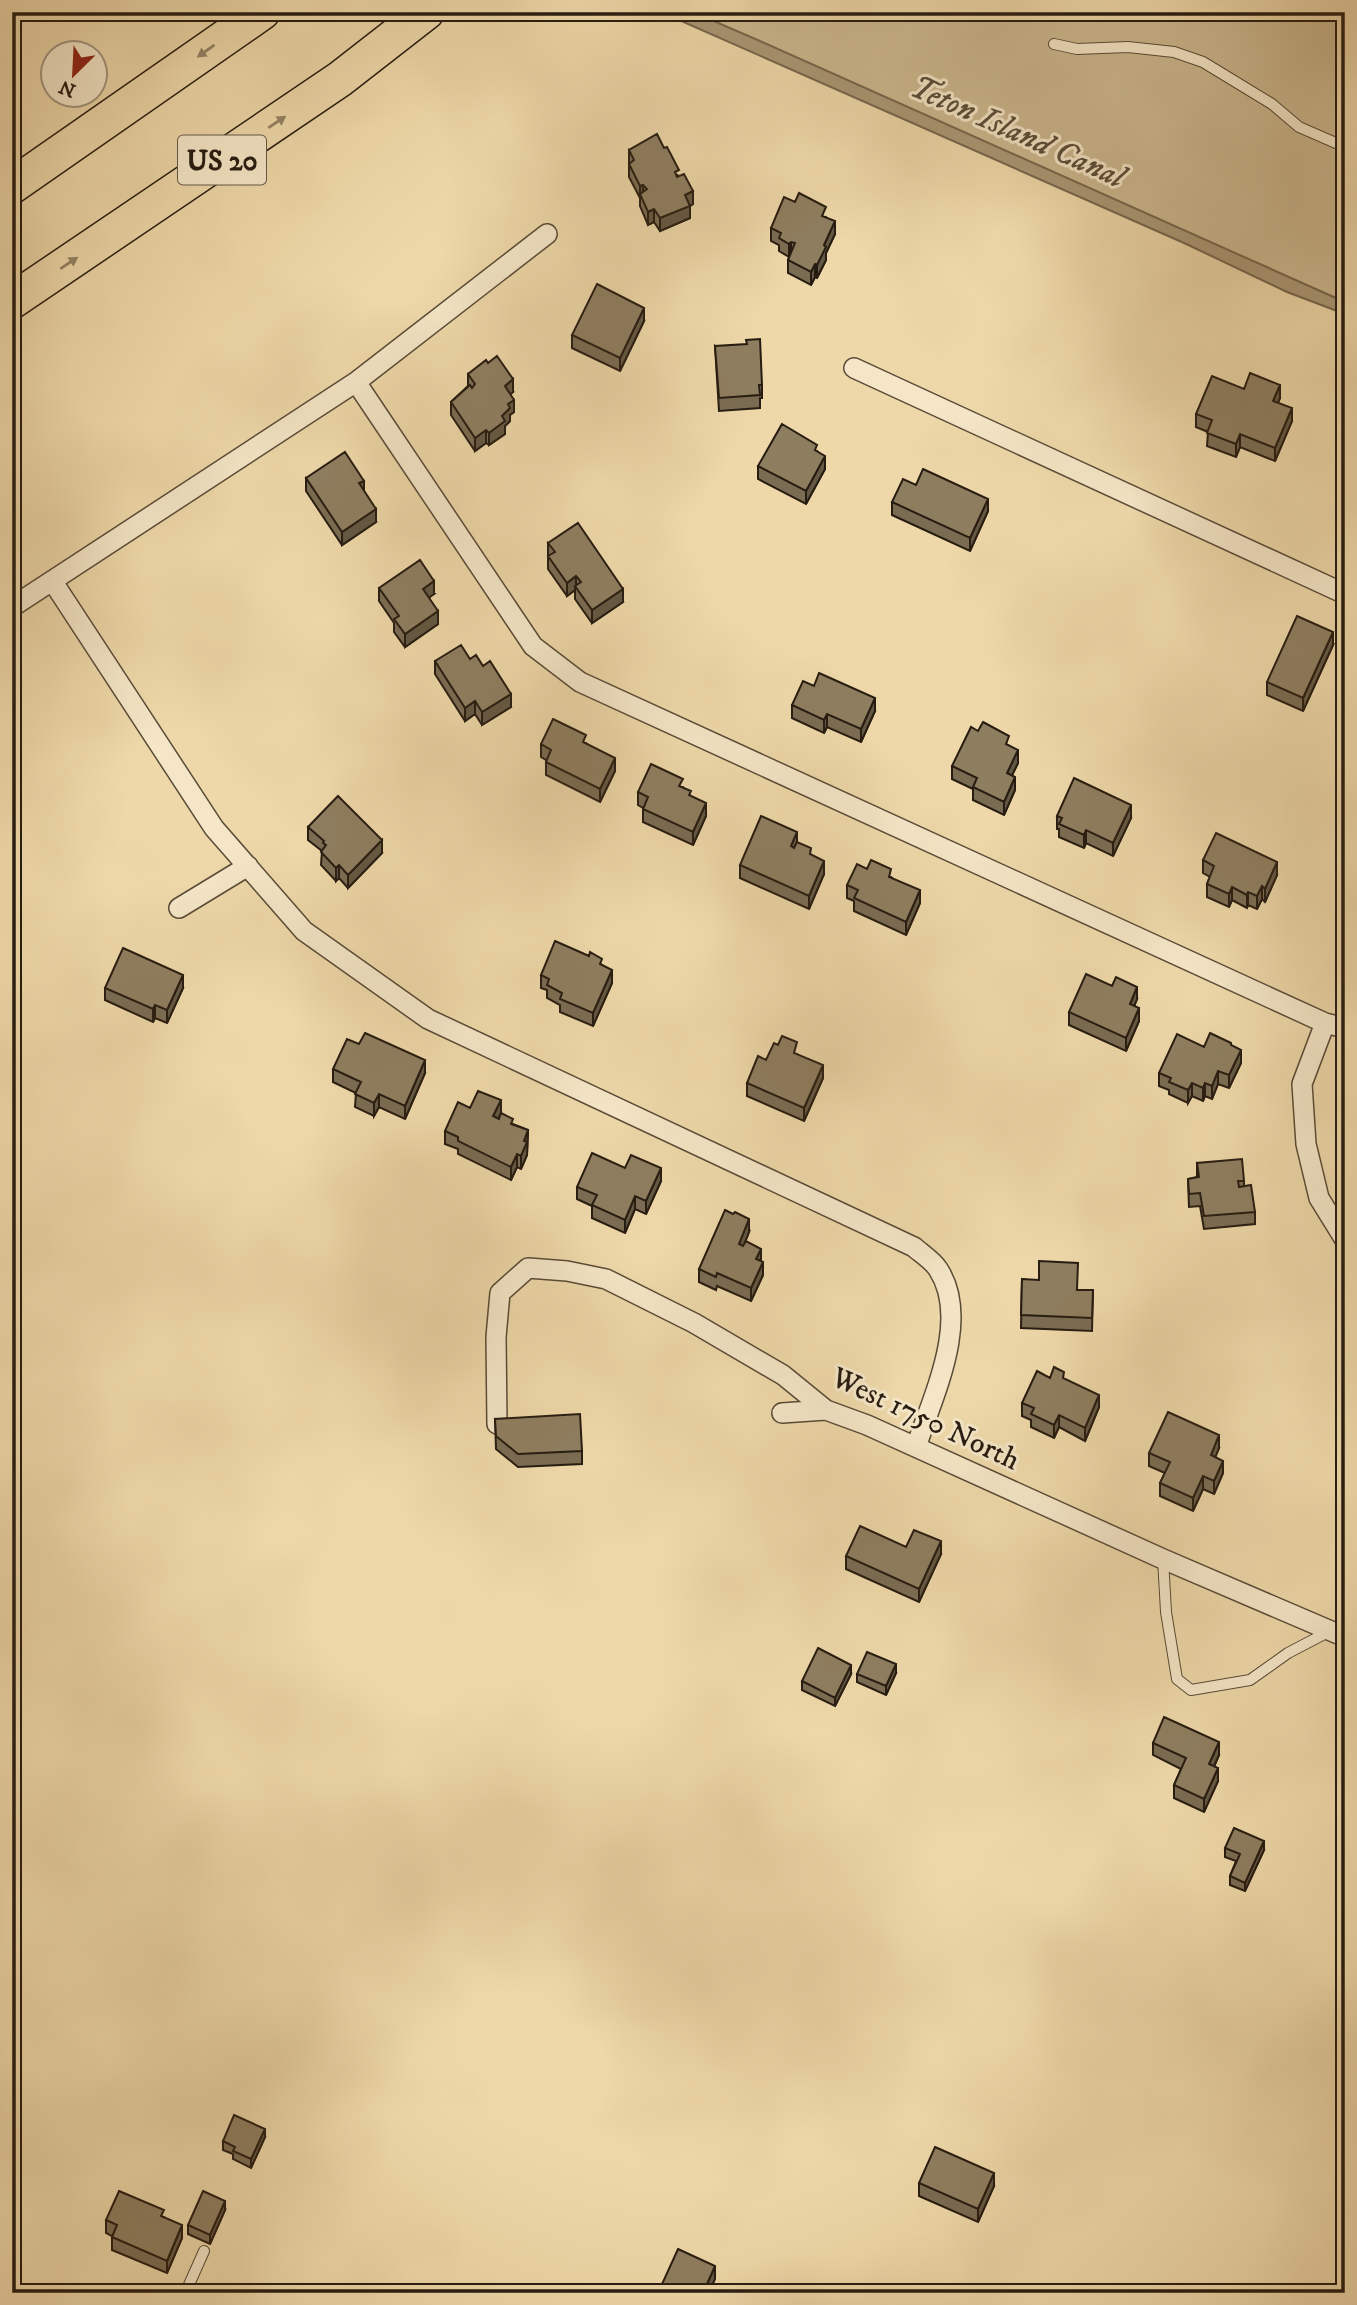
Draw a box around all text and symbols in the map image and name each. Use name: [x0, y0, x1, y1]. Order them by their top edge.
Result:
north arrow: [38, 38, 108, 108]
one-way arrow: [197, 44, 215, 58]
water label: Teton Island Canal: [904, 68, 1134, 199]
text: N: [56, 74, 80, 102]
one-way arrow: [268, 116, 287, 129]
road number: US 20: [178, 136, 266, 184]
one-way arrow: [59, 257, 79, 270]
street label: West 1750 North: [824, 1359, 1026, 1479]

